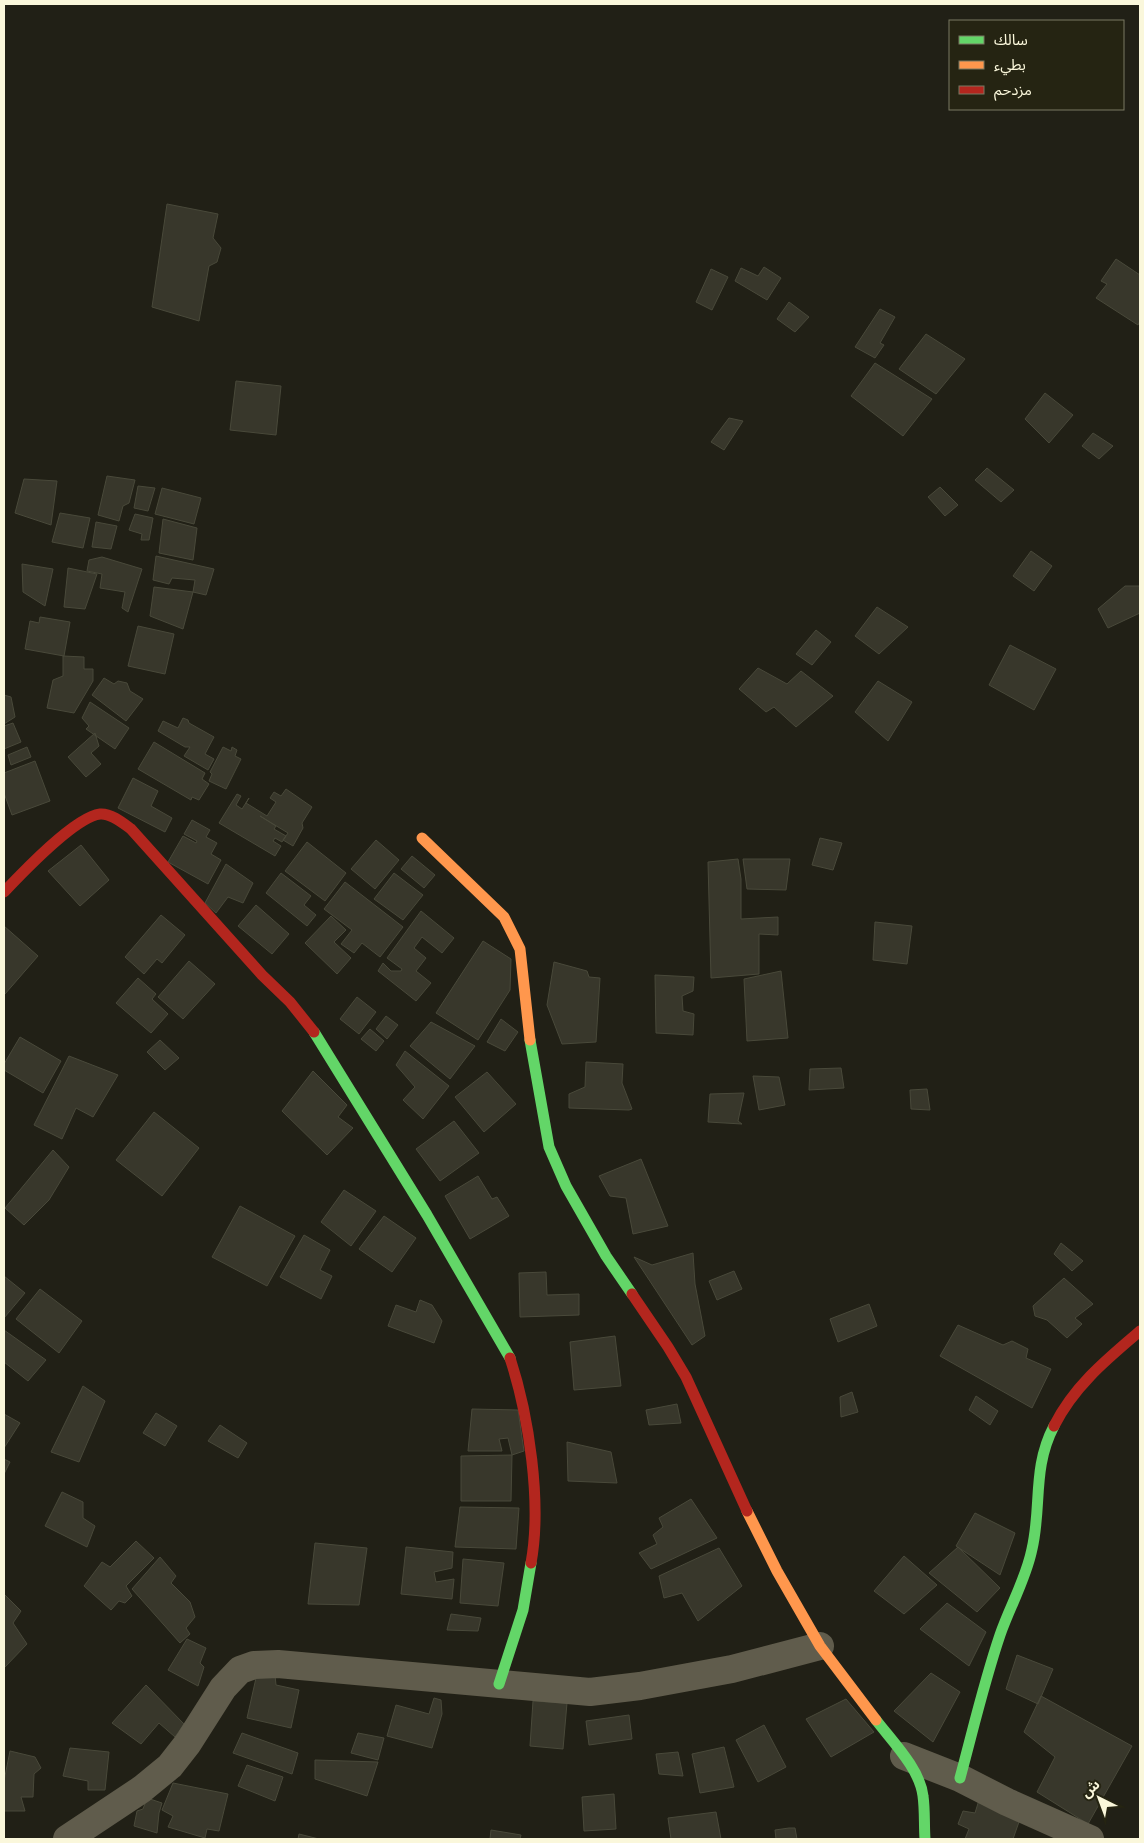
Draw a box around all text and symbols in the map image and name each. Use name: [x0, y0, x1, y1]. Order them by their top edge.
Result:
legend: [949, 20, 1124, 110]
text: سالك: [994, 31, 1028, 48]
text: بطيء: [994, 56, 1026, 76]
text: مزدحم: [994, 81, 1032, 101]
north arrow: [1074, 1773, 1124, 1823]
text: ش: [1078, 1776, 1103, 1801]

